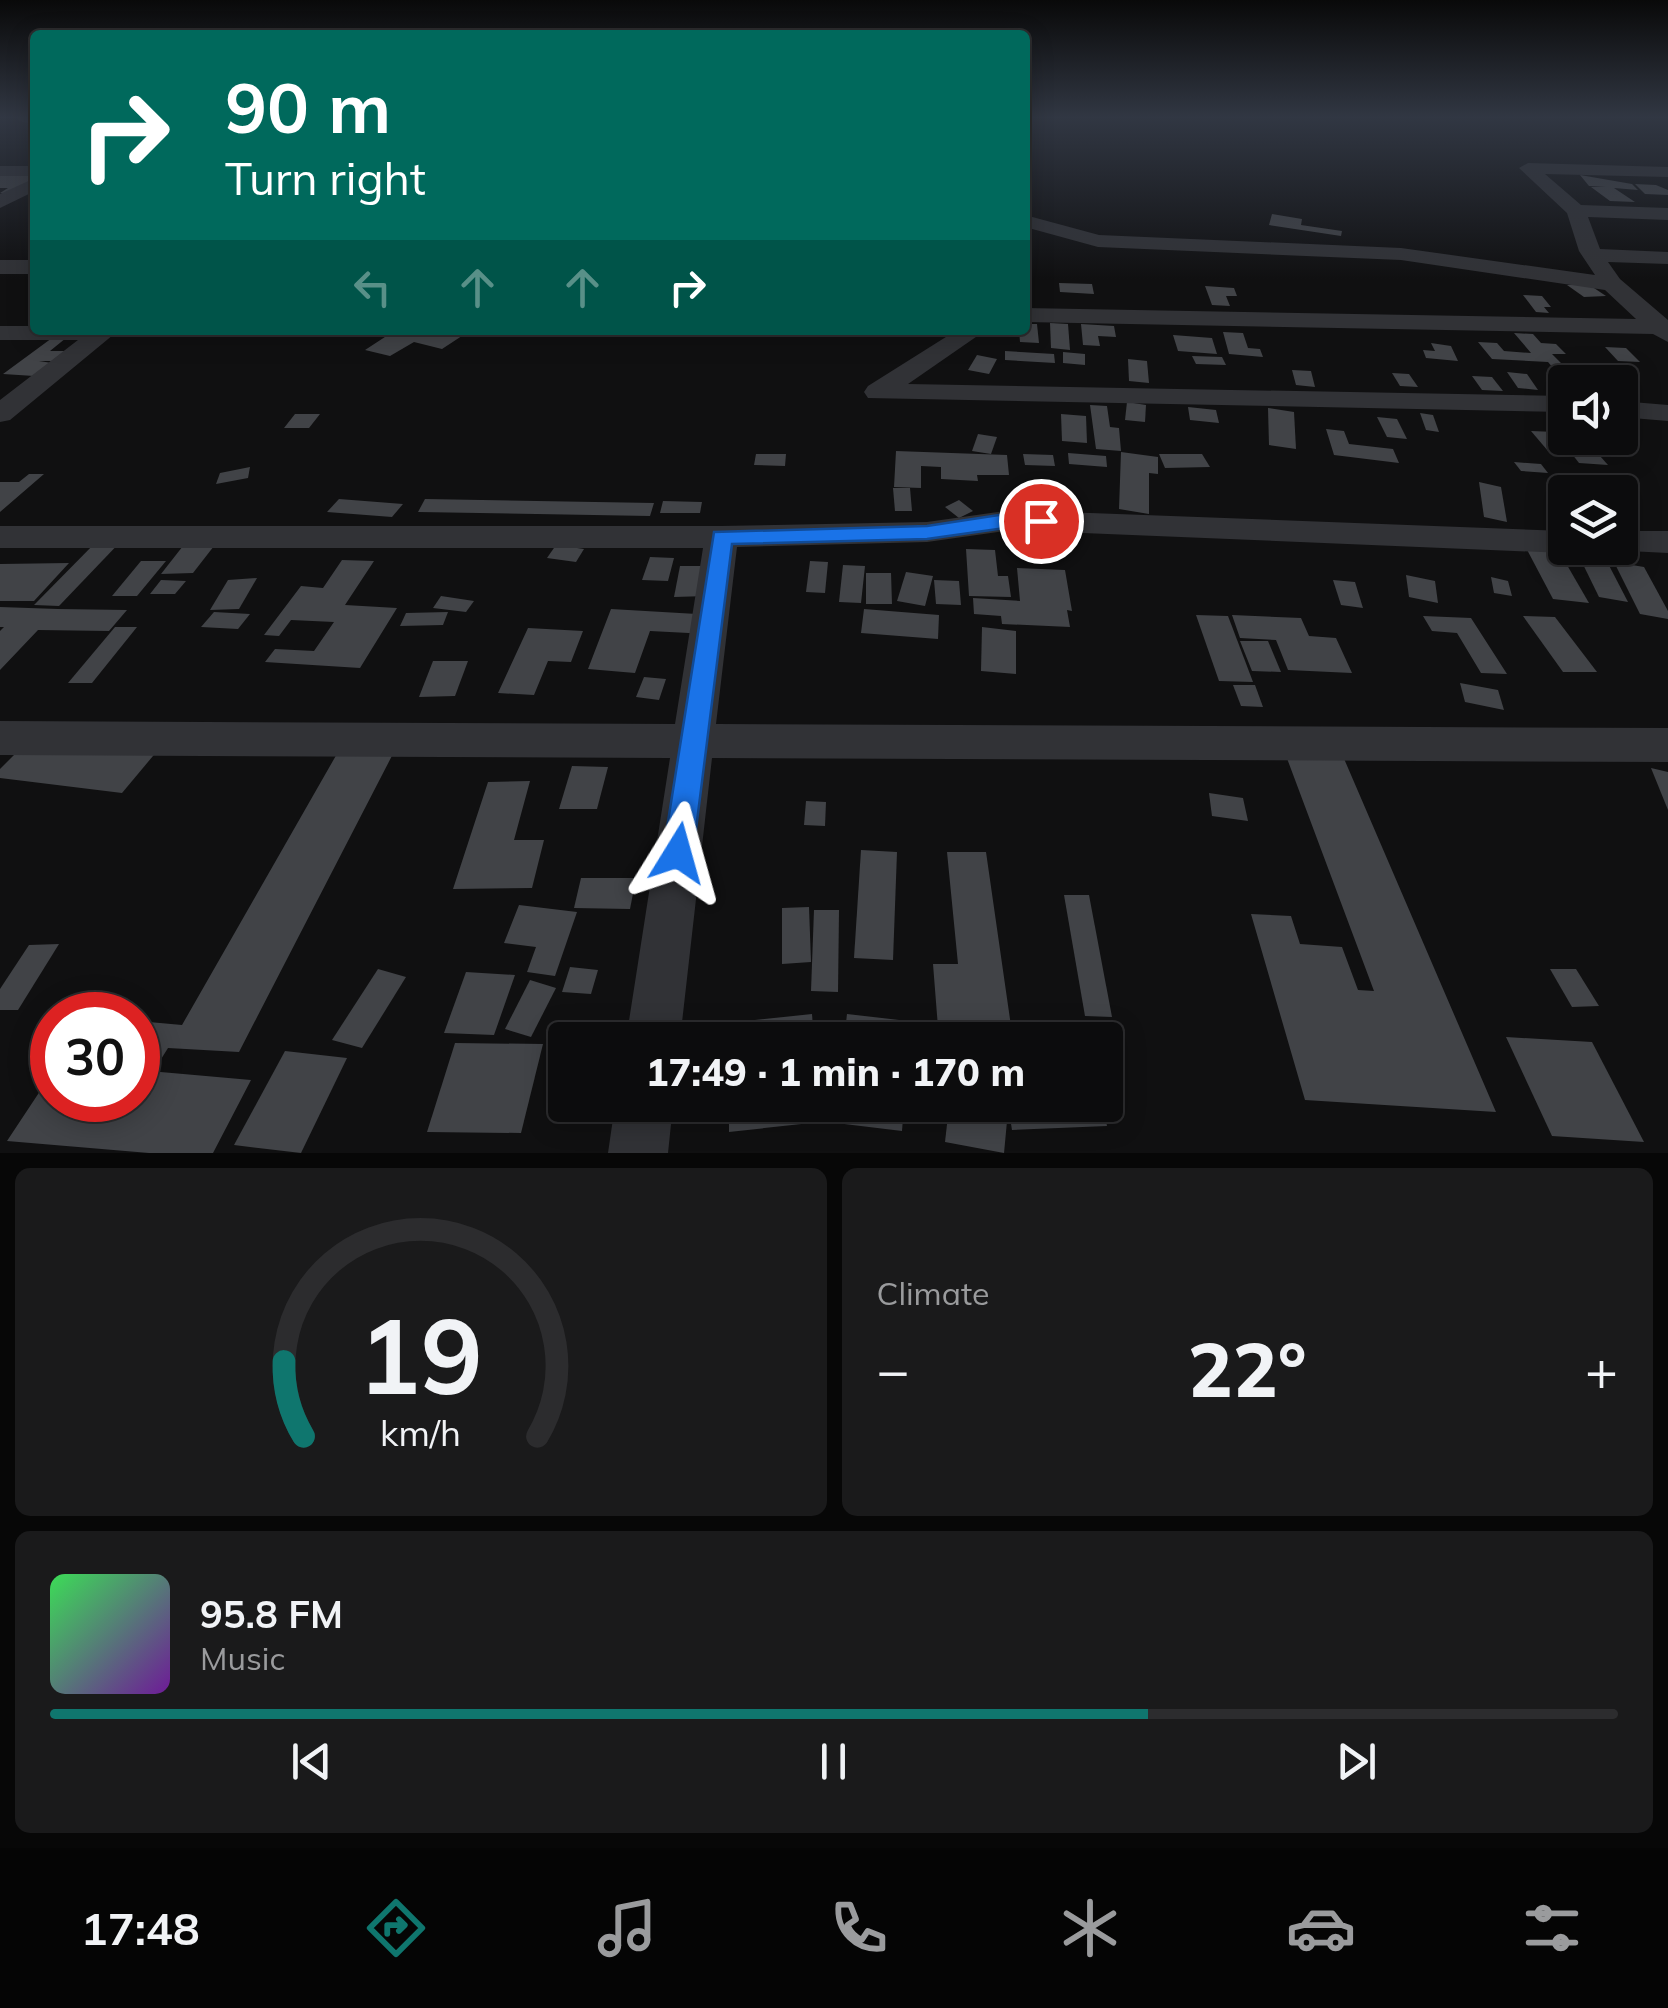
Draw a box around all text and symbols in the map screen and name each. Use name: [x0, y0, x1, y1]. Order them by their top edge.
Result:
text: 90 m: [225, 63, 391, 151]
icon: right: [60, 70, 190, 200]
text: Turn right: [225, 150, 426, 206]
icon: left: [345, 260, 400, 315]
icon: ahead: [450, 260, 505, 315]
icon: ahead: [555, 260, 610, 315]
icon: right: [660, 260, 715, 315]
map controls: [1548, 365, 1638, 565]
button: sound: [1548, 365, 1638, 455]
button: layers: [1548, 475, 1638, 565]
pin: [999, 479, 1084, 564]
icon: arrive: [1014, 494, 1069, 549]
position arrow: [626, 801, 730, 905]
speed limit sign: 30: [30, 992, 160, 1122]
text: 17:49 · 1 min · 170 m: [646, 1048, 1025, 1096]
text: Climate: [877, 1273, 989, 1313]
text: 19: [358, 1289, 483, 1420]
text: 22°: [1188, 1322, 1307, 1416]
text: −: [877, 1335, 910, 1404]
text: +: [1585, 1335, 1618, 1404]
text: km/h: [380, 1410, 461, 1455]
text: 95.8 FM: [200, 1590, 343, 1638]
text: Music: [200, 1638, 285, 1678]
icon: previous: [284, 1734, 339, 1789]
icon: pause: [806, 1734, 861, 1789]
icon: next: [1329, 1734, 1384, 1789]
icon: directions: [361, 1893, 431, 1963]
icon: music: [592, 1893, 662, 1963]
icon: phone: [824, 1893, 894, 1963]
icon: climate: [1055, 1893, 1125, 1963]
icon: car: [1286, 1893, 1356, 1963]
icon: filters: [1517, 1893, 1587, 1963]
text: 17:48: [81, 1900, 200, 1956]

